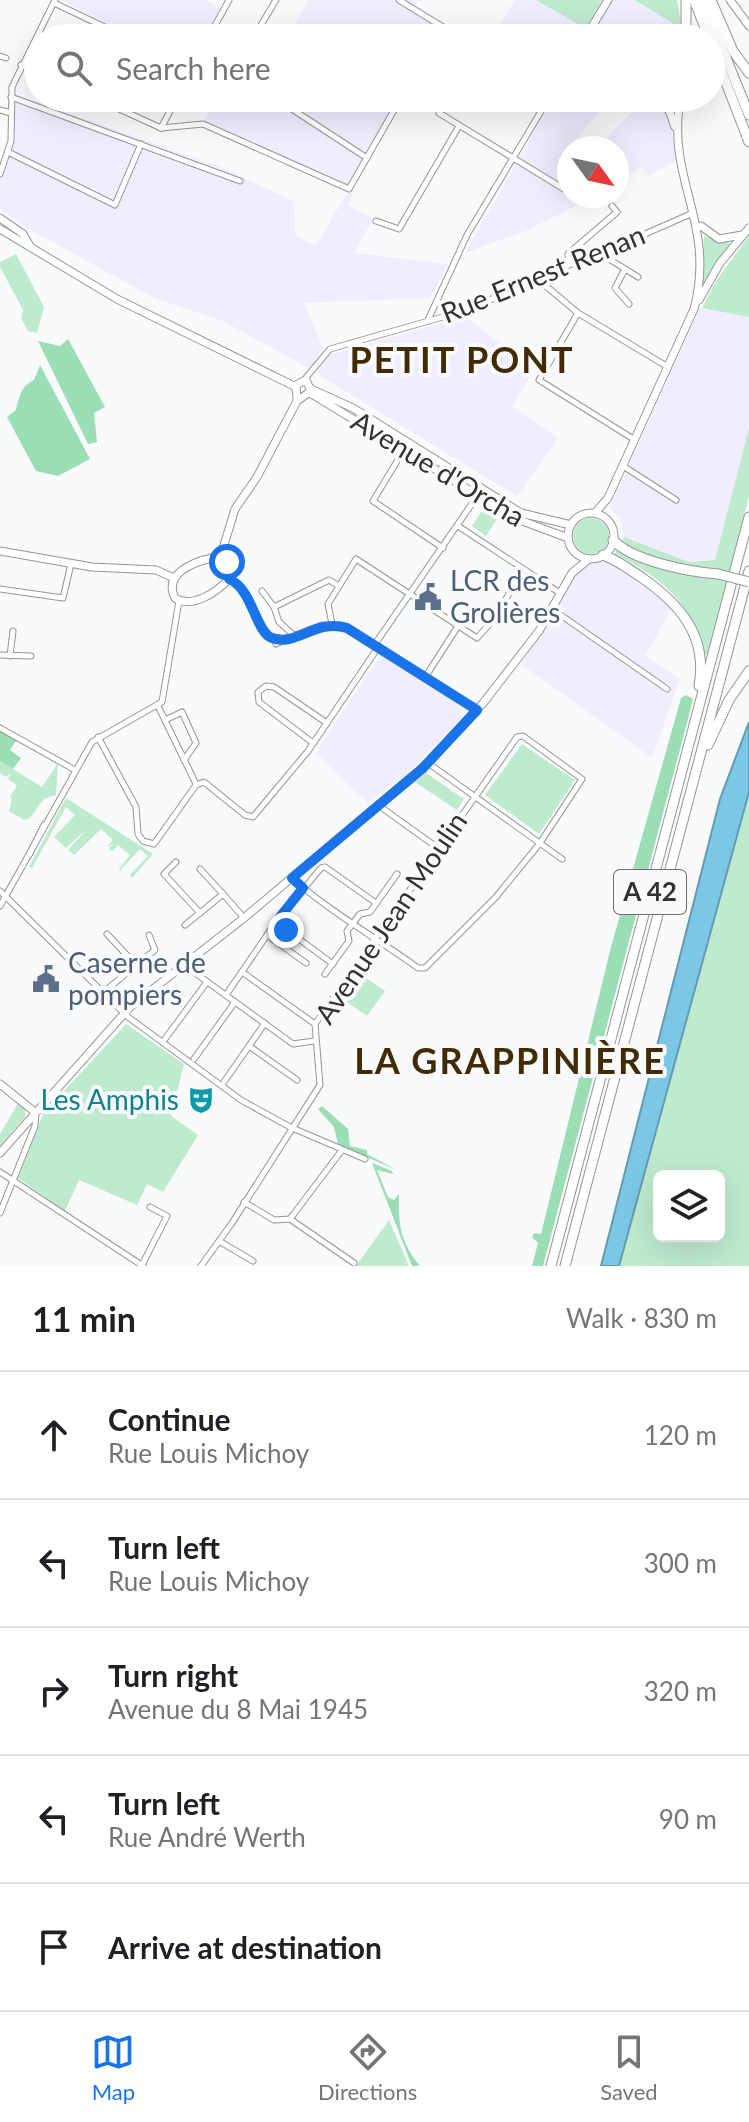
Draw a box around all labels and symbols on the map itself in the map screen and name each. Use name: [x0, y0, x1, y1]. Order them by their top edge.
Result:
north arrow: [557, 136, 629, 208]
street label: Rue Ernest Renan: [436, 217, 650, 329]
district label: PETIT PONT: [349, 337, 575, 381]
street label: Avenue d'Orcha: [346, 403, 531, 533]
route start: [209, 544, 245, 580]
place label: LCR des Grolières: [450, 563, 560, 629]
public building icon: LCR des Grolières: [413, 582, 443, 612]
street label: Avenue Jean Moulin: [307, 805, 474, 1030]
road number: A 42: [614, 870, 686, 914]
route end: [268, 912, 304, 948]
place label: Caserne de pompiers: [68, 945, 206, 1011]
public building icon: Caserne de pompiers: [31, 964, 61, 994]
district label: LA GRAPPINIÈRE: [354, 1038, 666, 1082]
place label: Les Amphis: [40, 1082, 179, 1116]
theatre icon: Les Amphis: [186, 1085, 216, 1115]

